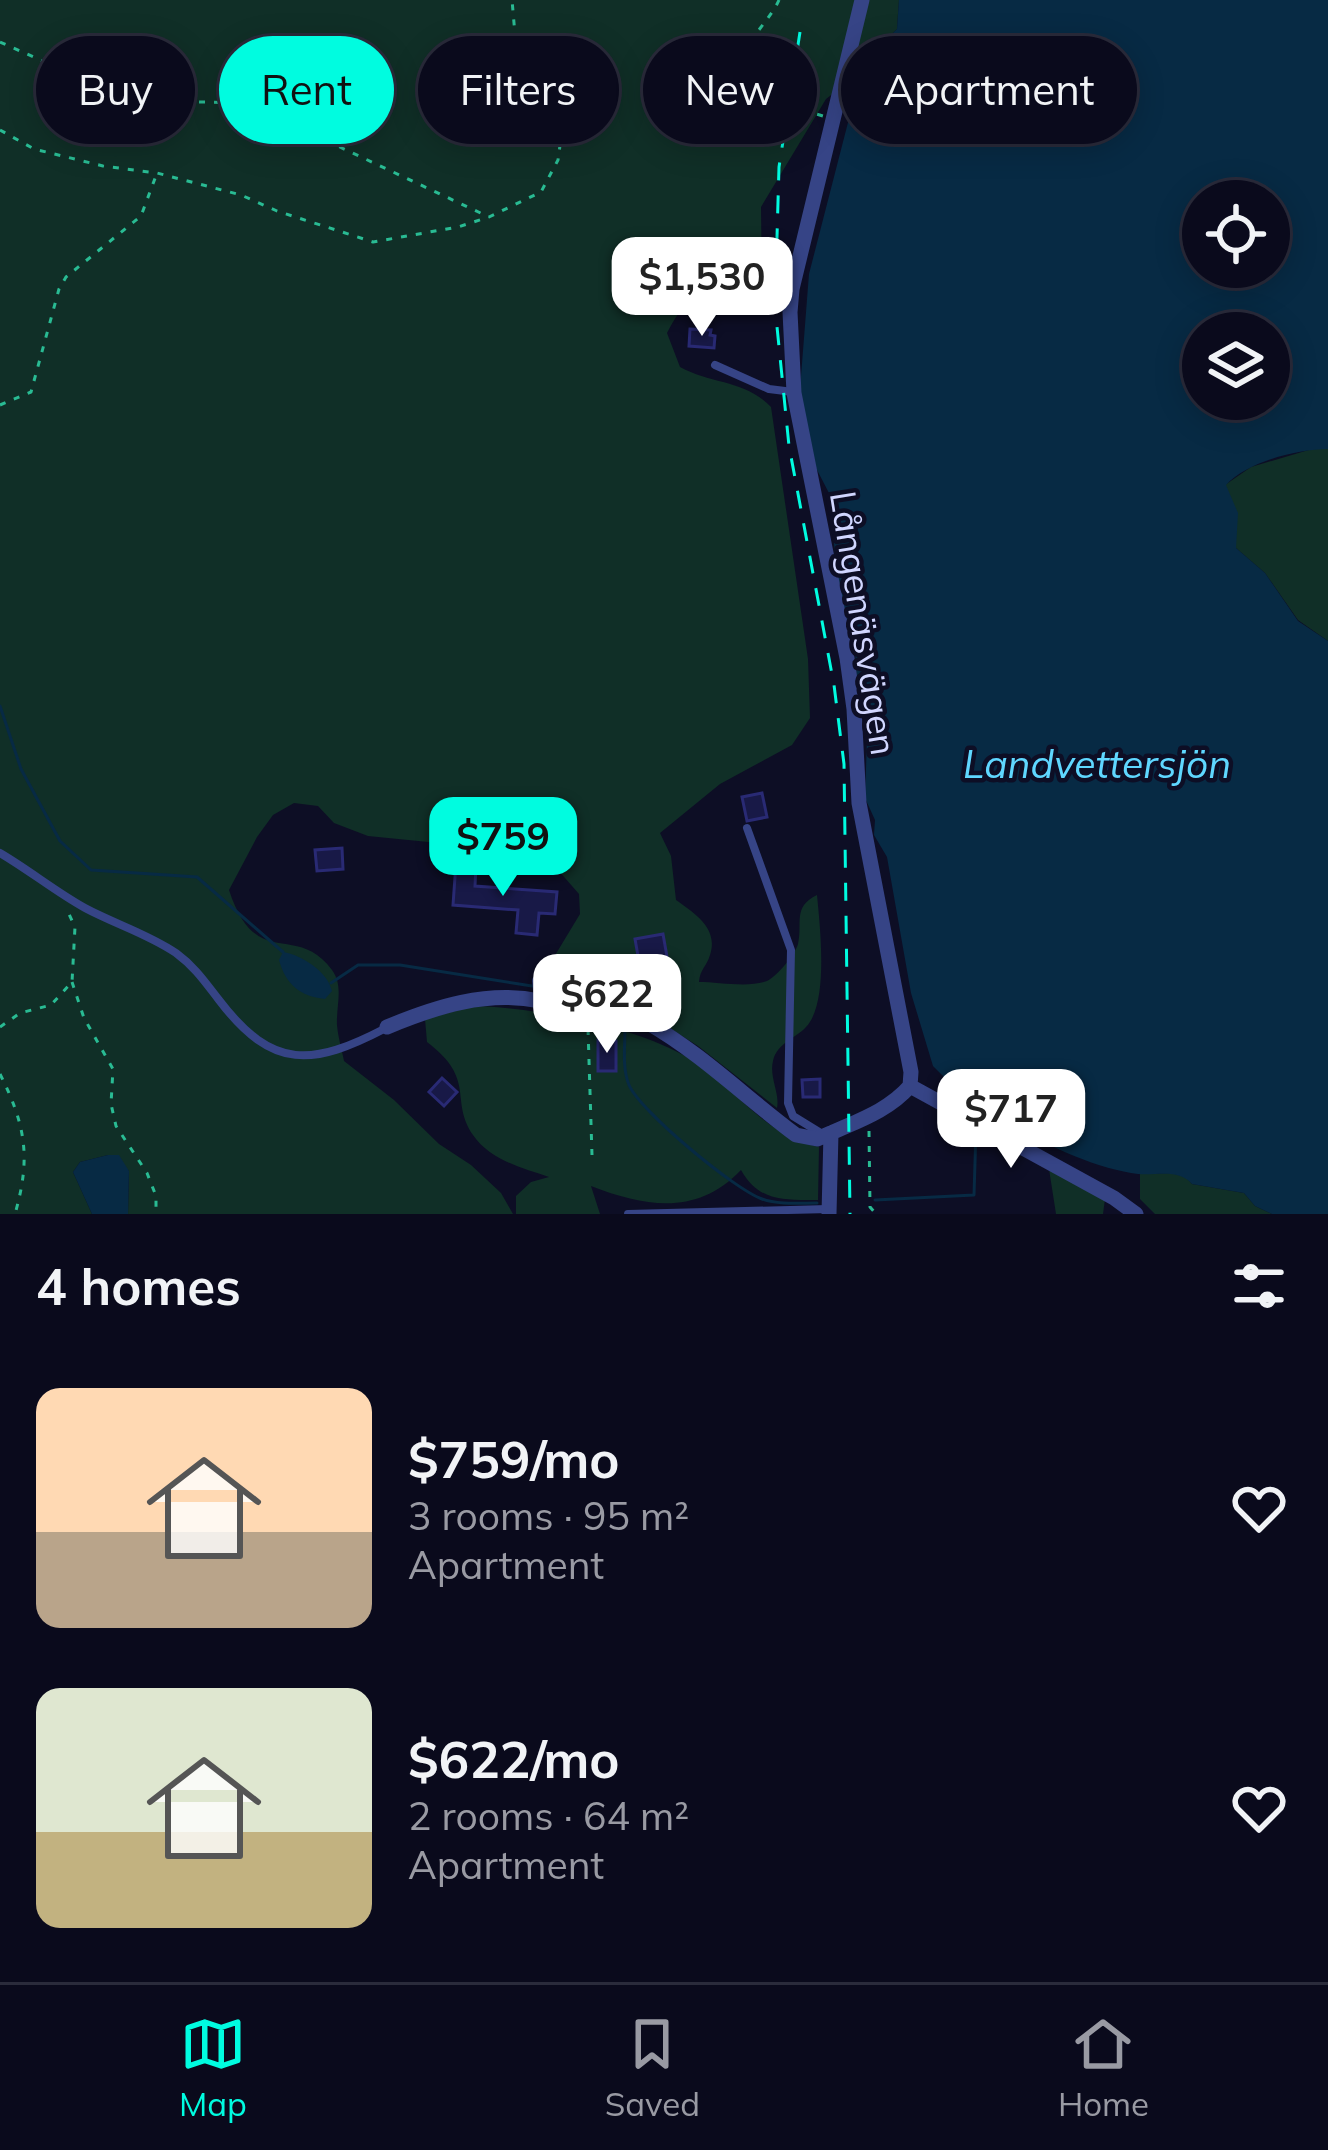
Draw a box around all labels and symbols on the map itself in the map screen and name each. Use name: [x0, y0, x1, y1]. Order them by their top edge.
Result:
pin: $1,530: [604, 237, 800, 339]
street label: Långenäsvägen: [821, 488, 907, 758]
water label: Landvettersjön: [963, 739, 1231, 788]
pin: $759: [432, 797, 574, 899]
pin: $622: [536, 954, 678, 1056]
pin: $717: [940, 1069, 1082, 1171]

